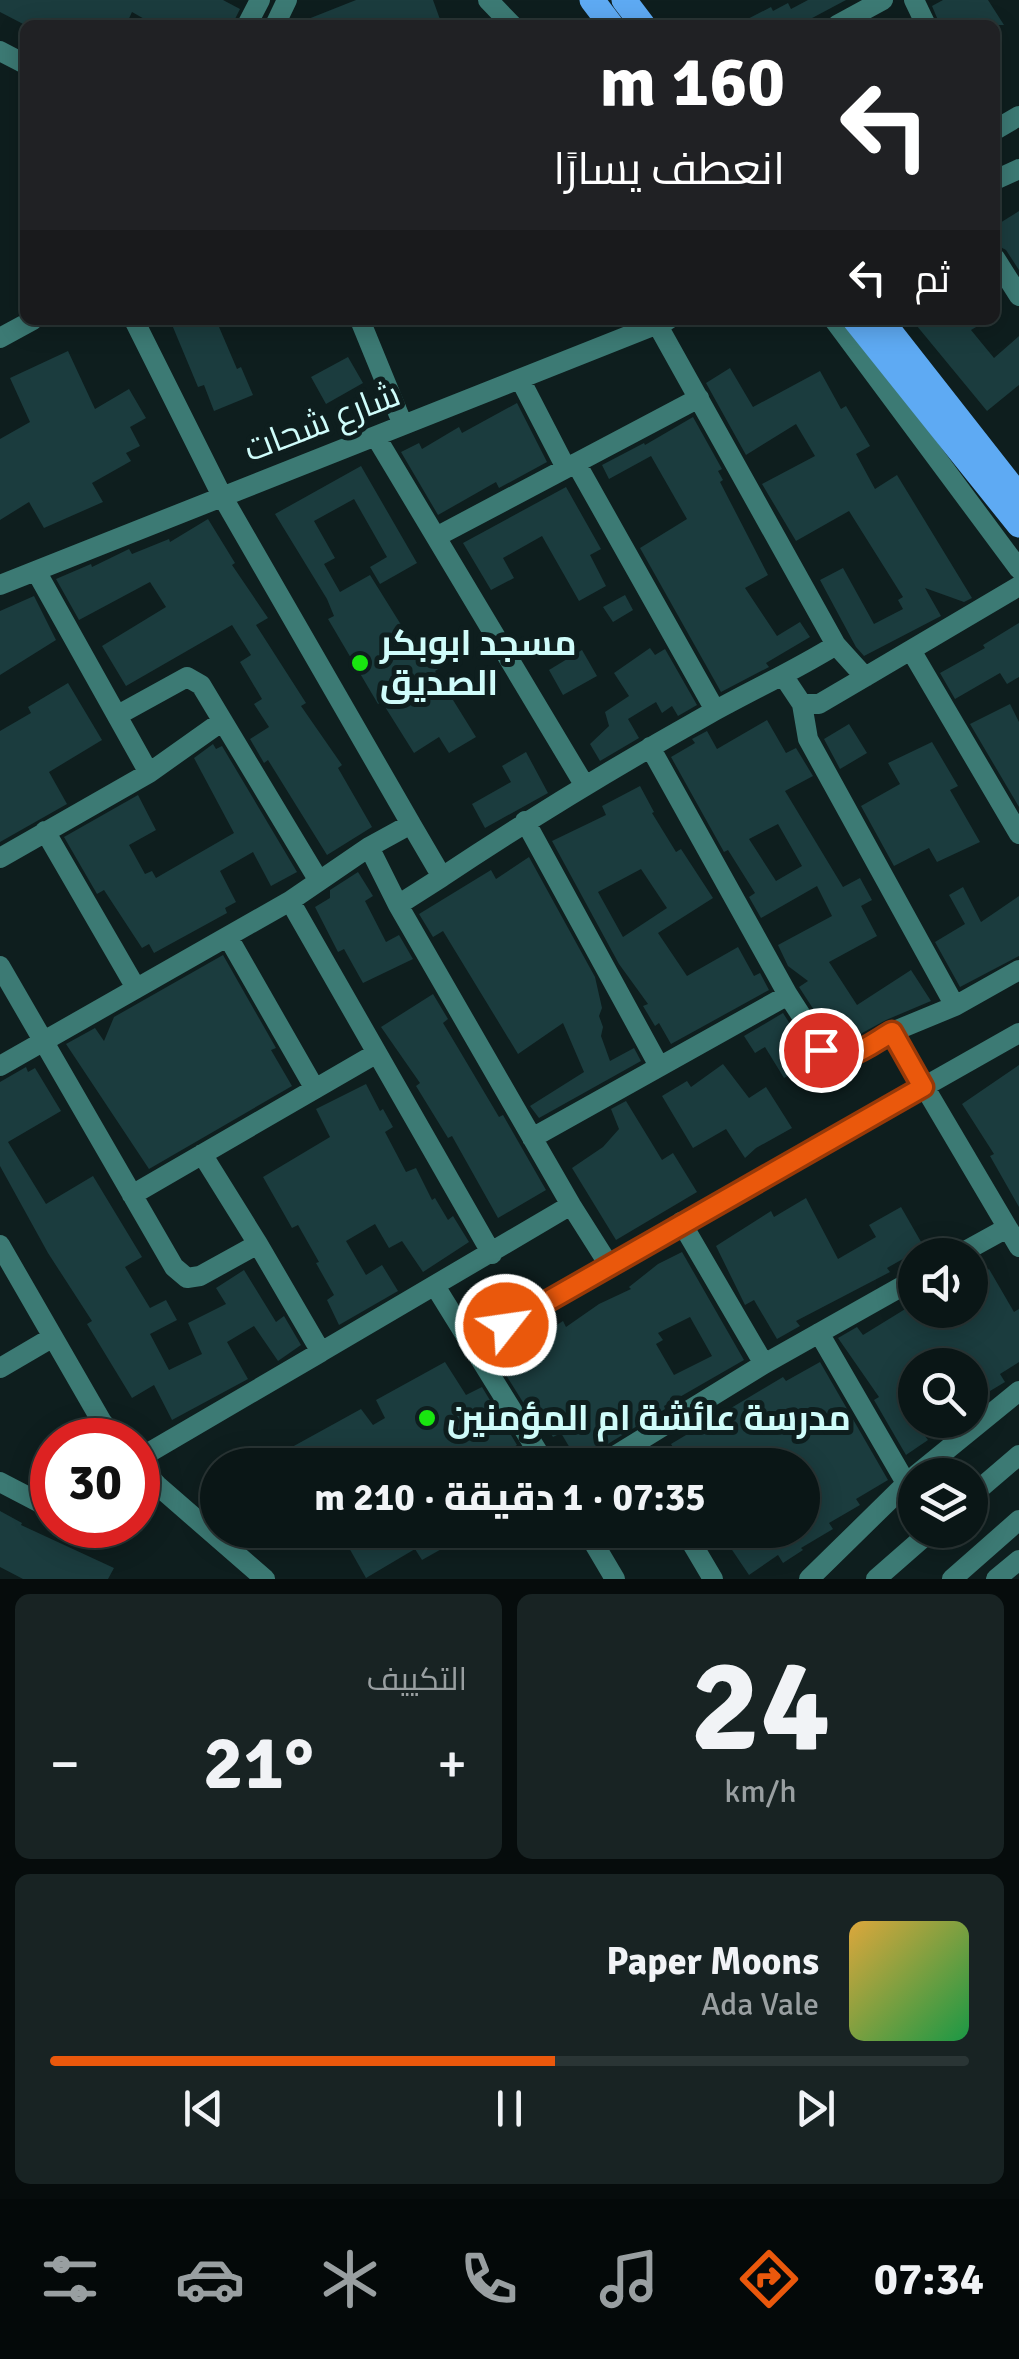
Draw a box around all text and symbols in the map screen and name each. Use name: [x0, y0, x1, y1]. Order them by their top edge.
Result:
text: 160 m: [600, 39, 785, 125]
icon: left: [820, 60, 950, 190]
text: انعطف يسارًا: [553, 142, 785, 197]
icon: left: [840, 250, 895, 305]
text: ثم: [915, 256, 950, 303]
street label: شارع شحات: [238, 373, 406, 472]
place label: مسجد ابوبكر الصديق: [379, 622, 577, 705]
marker: مسجد ابوبكر الصديق: [349, 652, 371, 674]
pin: [779, 1008, 864, 1093]
icon: arrive: [794, 1023, 849, 1078]
map controls: [898, 1238, 988, 1548]
button: sound: [898, 1238, 988, 1328]
position arrow: [454, 1273, 558, 1377]
button: search: [898, 1348, 988, 1438]
place label: مدرسة عائشة ام المؤمنين: [447, 1397, 851, 1442]
marker: مدرسة عائشة ام المؤمنين: [416, 1407, 438, 1429]
speed limit sign: 30: [30, 1418, 160, 1548]
button: layers: [898, 1458, 988, 1548]
text: 07:35 · 1 دقيقة · 210 m: [314, 1474, 706, 1521]
text: 24: [690, 1627, 831, 1787]
text: التكييف: [367, 1660, 467, 1699]
text: 21°: [203, 1717, 314, 1810]
text: −: [50, 1730, 80, 1798]
text: +: [437, 1730, 467, 1798]
text: km/h: [724, 1772, 797, 1811]
text: Paper Moons: [606, 1938, 819, 1985]
text: Ada Vale: [701, 1985, 819, 2024]
icon: previous: [176, 2081, 231, 2136]
icon: pause: [482, 2081, 537, 2136]
icon: next: [788, 2081, 843, 2136]
icon: filters: [35, 2244, 105, 2314]
icon: car: [175, 2244, 245, 2314]
icon: climate: [315, 2244, 385, 2314]
icon: phone: [454, 2244, 524, 2314]
icon: music: [594, 2244, 664, 2314]
icon: directions: [734, 2244, 804, 2314]
text: 07:34: [874, 2252, 984, 2307]

